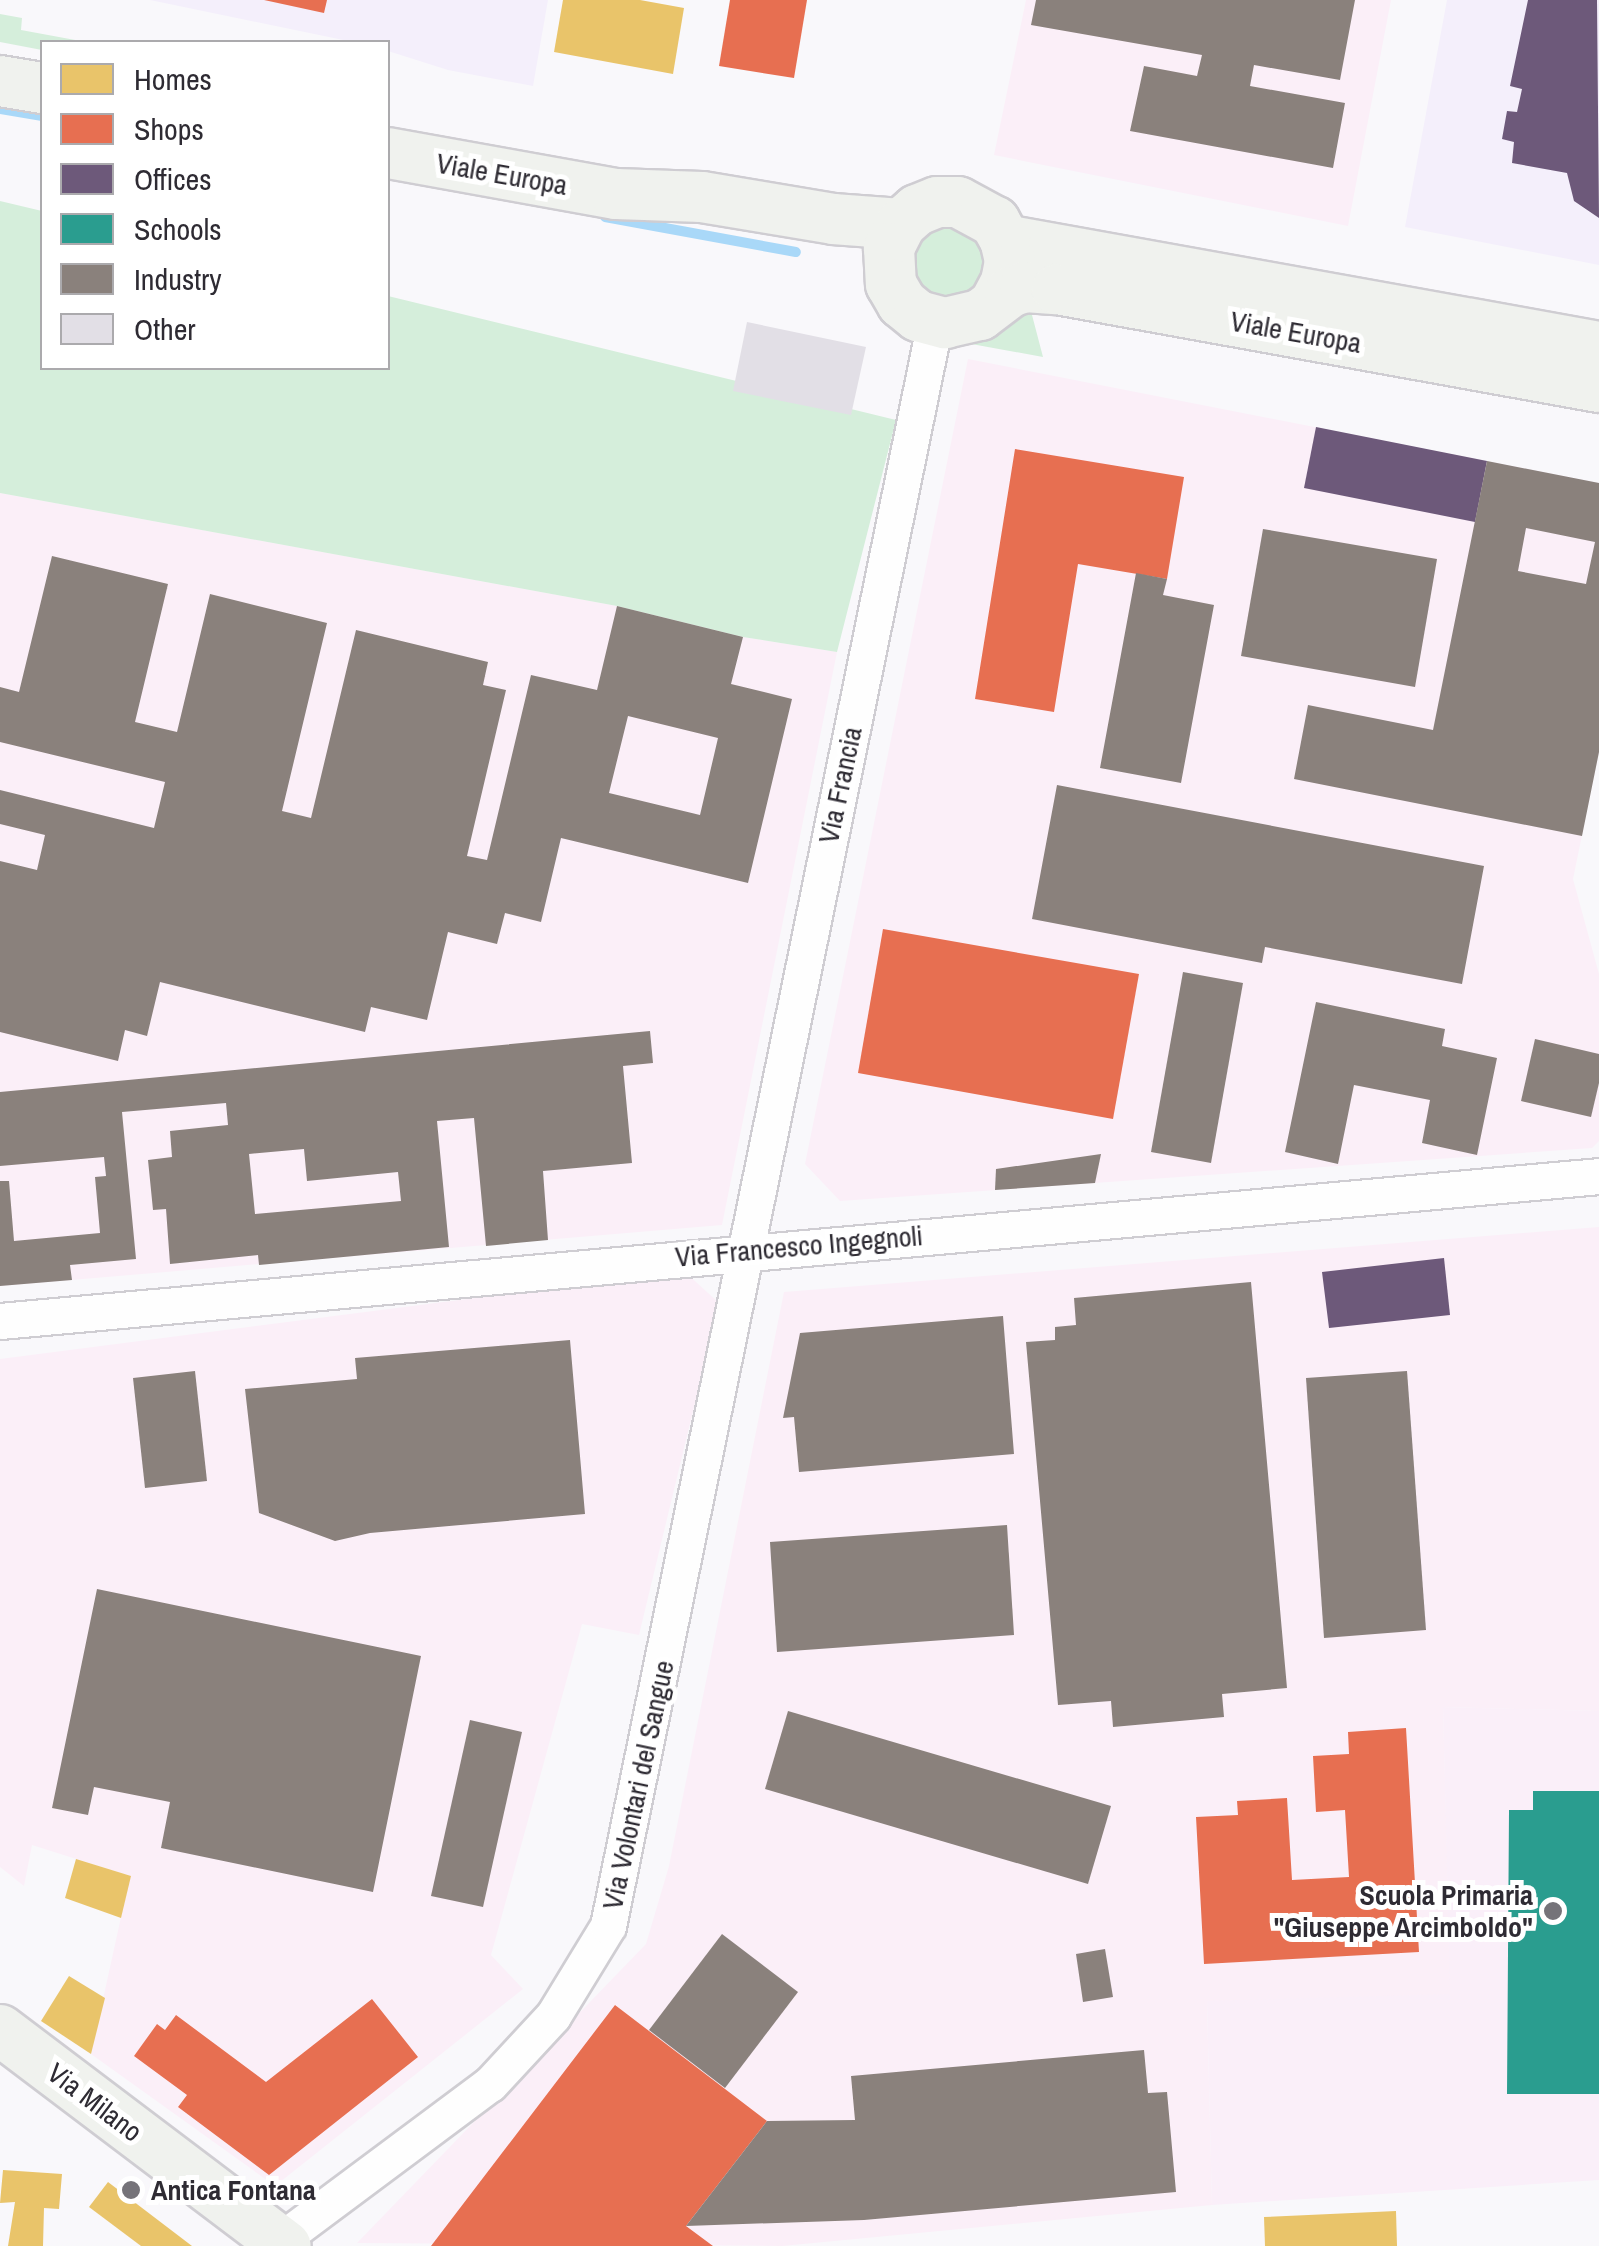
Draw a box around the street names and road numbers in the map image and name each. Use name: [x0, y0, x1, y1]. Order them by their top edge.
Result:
street label: Viale Europa: [434, 146, 570, 202]
street label: Viale Europa: [1228, 304, 1364, 360]
street label: Via Francia: [811, 724, 869, 846]
street label: Via Francesco Ingegnoli: [674, 1218, 924, 1274]
street label: Via Volontari del Sangue: [595, 1657, 681, 1913]
street label: Via Milano: [41, 2056, 149, 2148]

